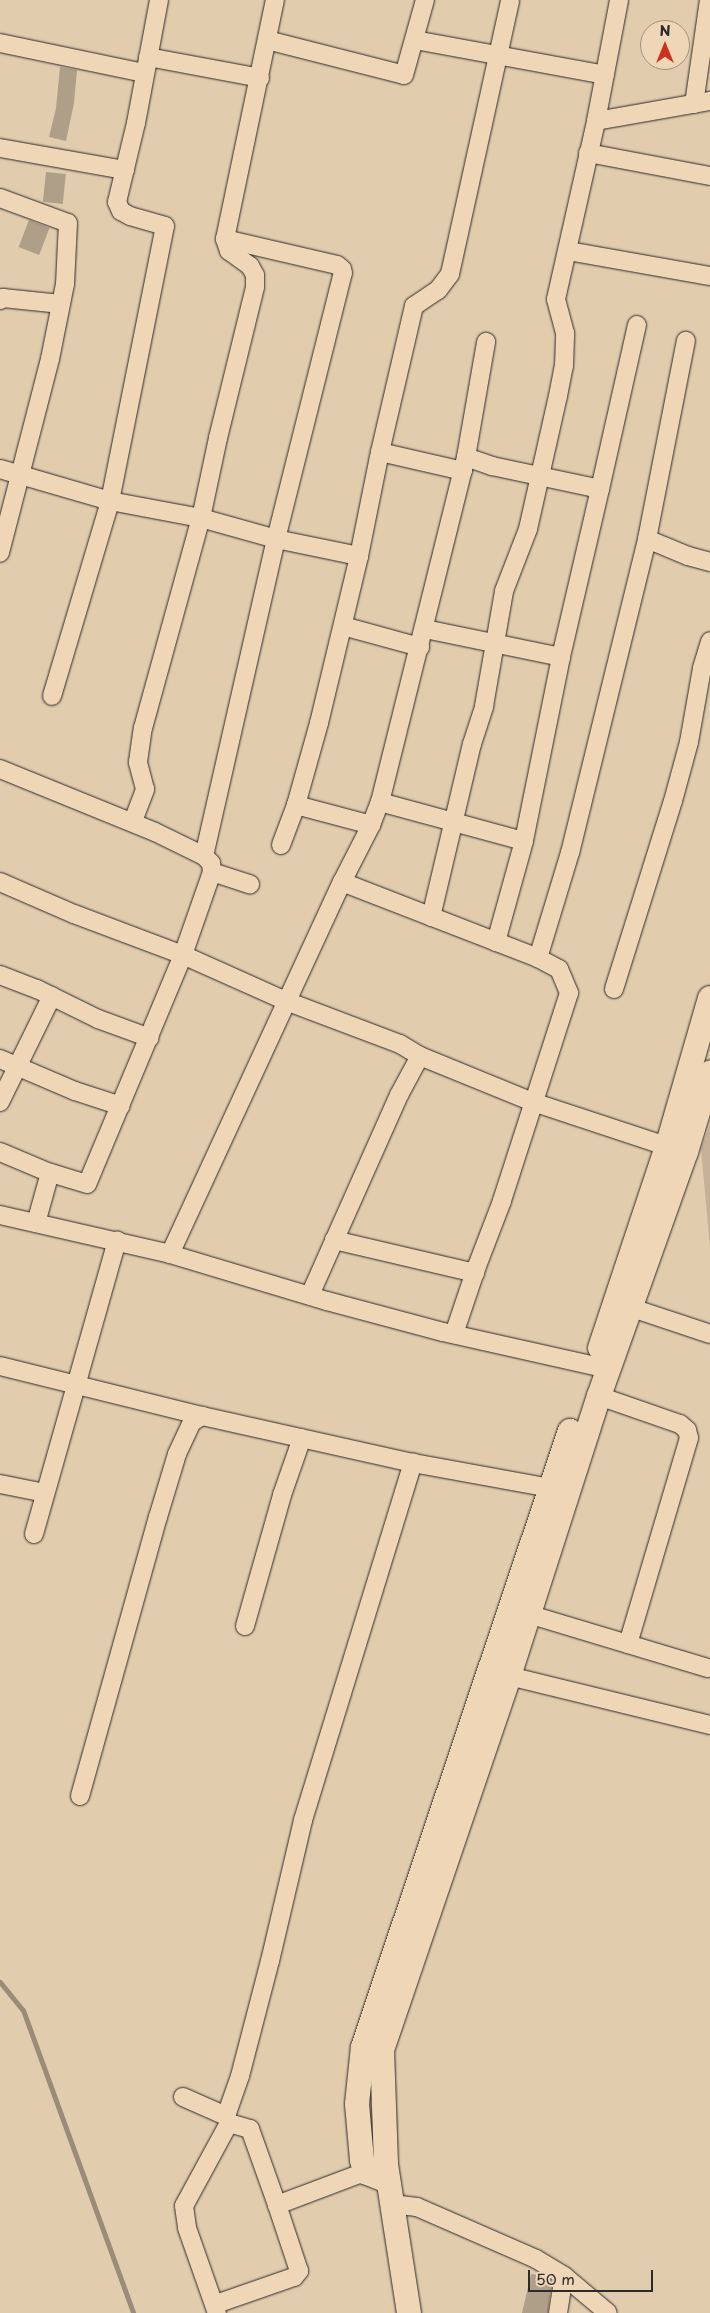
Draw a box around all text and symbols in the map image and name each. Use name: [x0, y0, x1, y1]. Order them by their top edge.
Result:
north arrow: [640, 20, 690, 70]
text: N: [659, 20, 671, 41]
scale bar: [530, 2260, 655, 2292]
text: 50 m: [536, 2267, 575, 2290]

